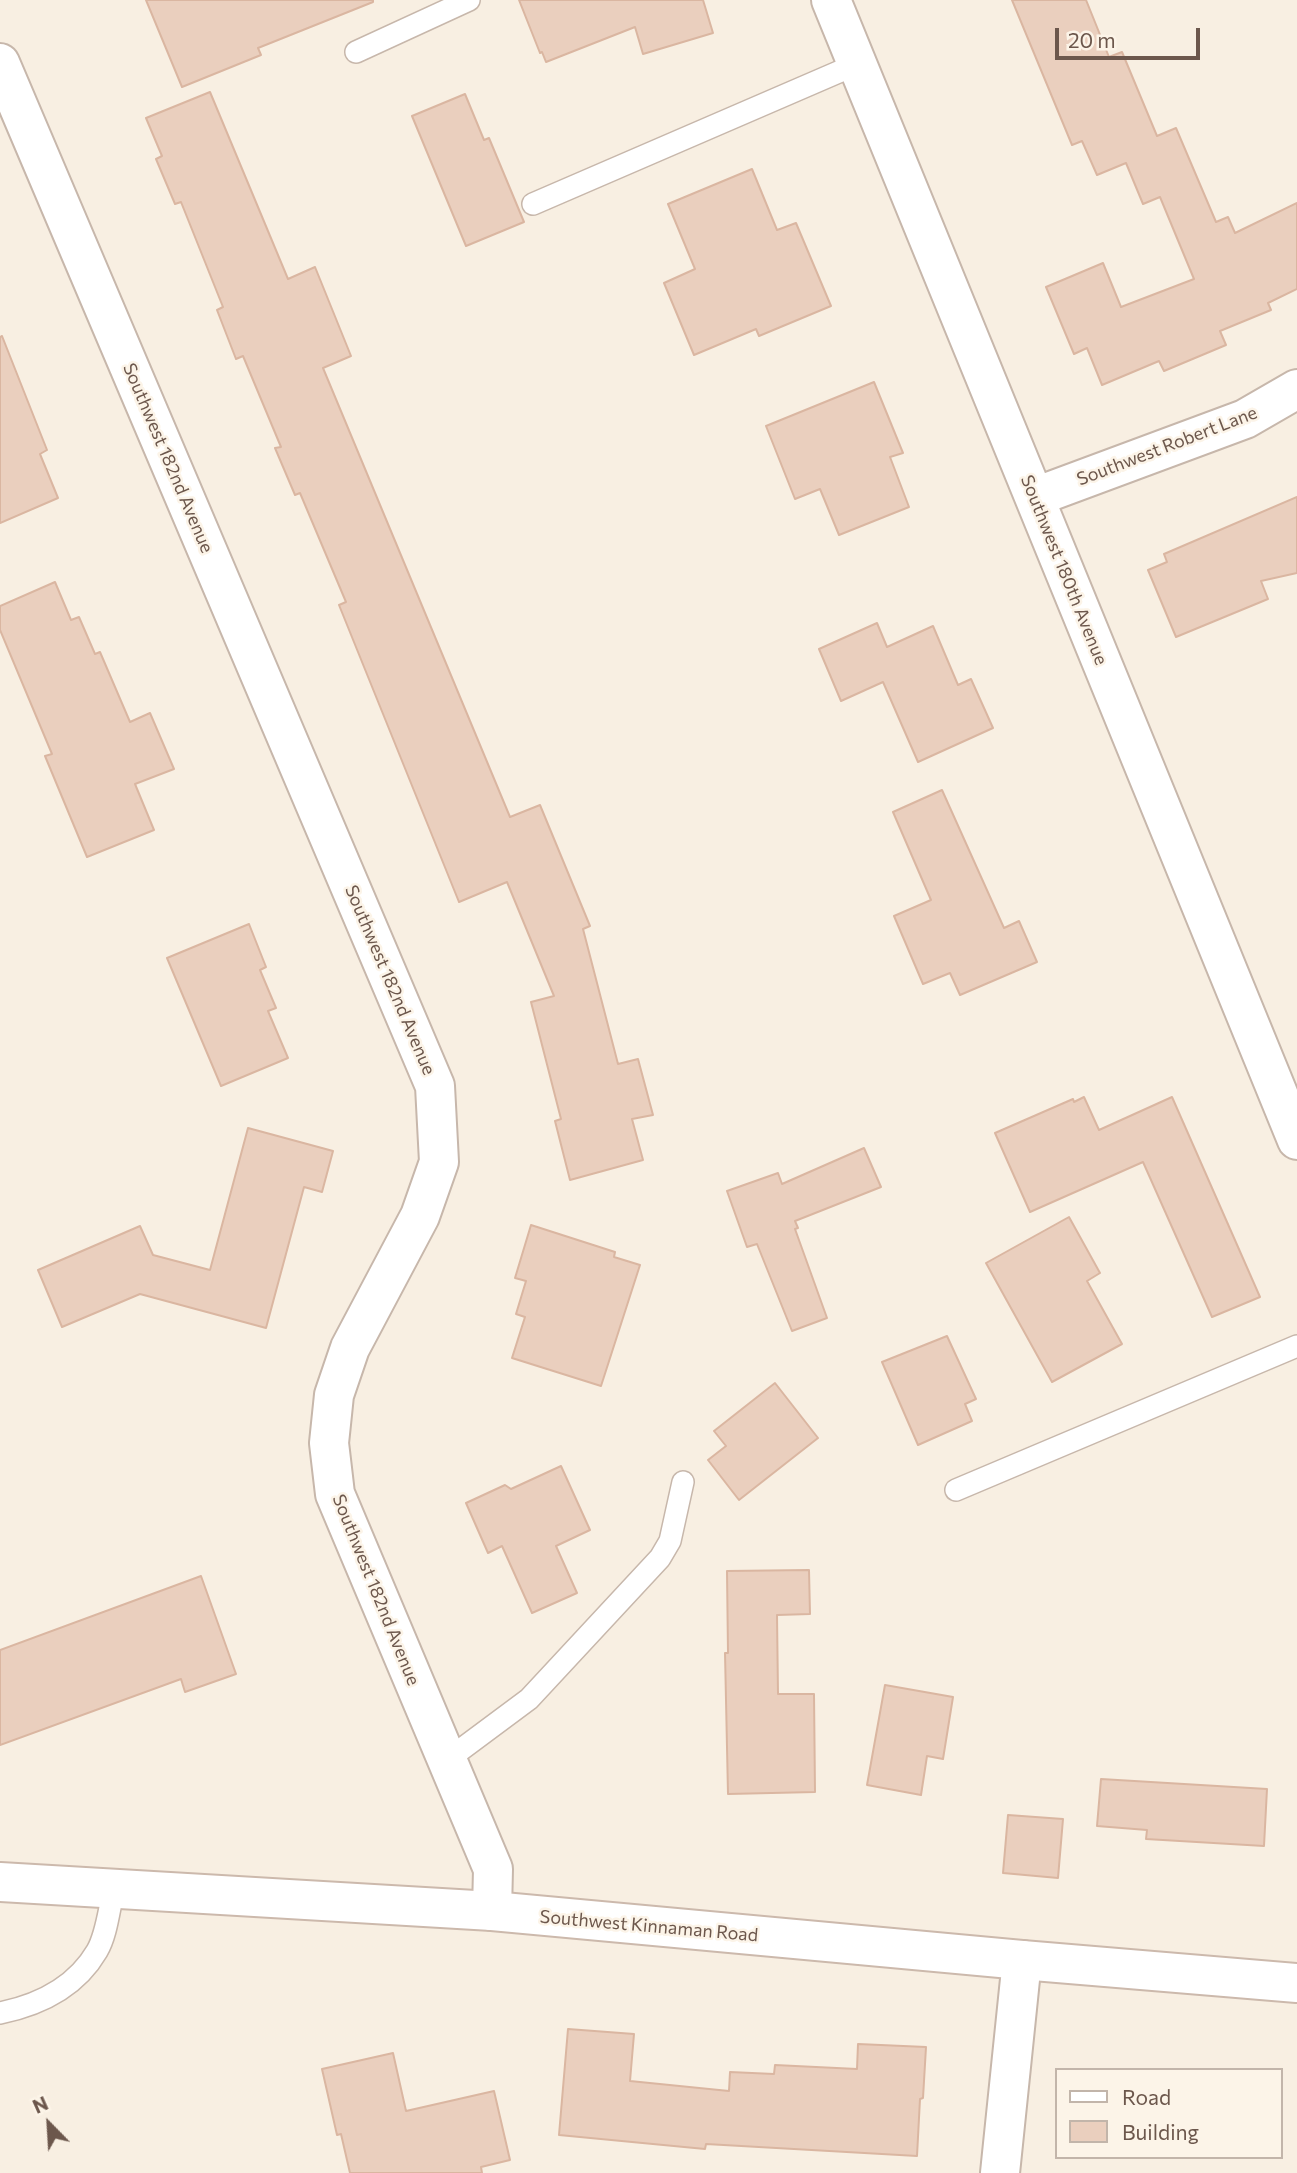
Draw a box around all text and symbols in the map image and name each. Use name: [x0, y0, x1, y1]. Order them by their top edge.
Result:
scale bar: [1059, 14, 1204, 58]
text: 20 m: [1068, 27, 1116, 52]
street label: Southwest 182nd Avenue: [118, 360, 218, 556]
street label: Southwest Robert Lane: [1074, 402, 1260, 490]
street label: Southwest 180th Avenue: [1016, 472, 1112, 668]
street label: Southwest 182nd Avenue: [340, 882, 440, 1078]
street label: Southwest 182nd Avenue: [328, 1491, 424, 1689]
street label: Southwest Kinnaman Road: [539, 1906, 759, 1946]
legend: [1056, 2068, 1283, 2159]
text: Road: [1122, 2084, 1171, 2109]
north arrow: [14, 2089, 84, 2159]
text: N: [29, 2091, 51, 2118]
text: Building: [1122, 2119, 1199, 2144]

